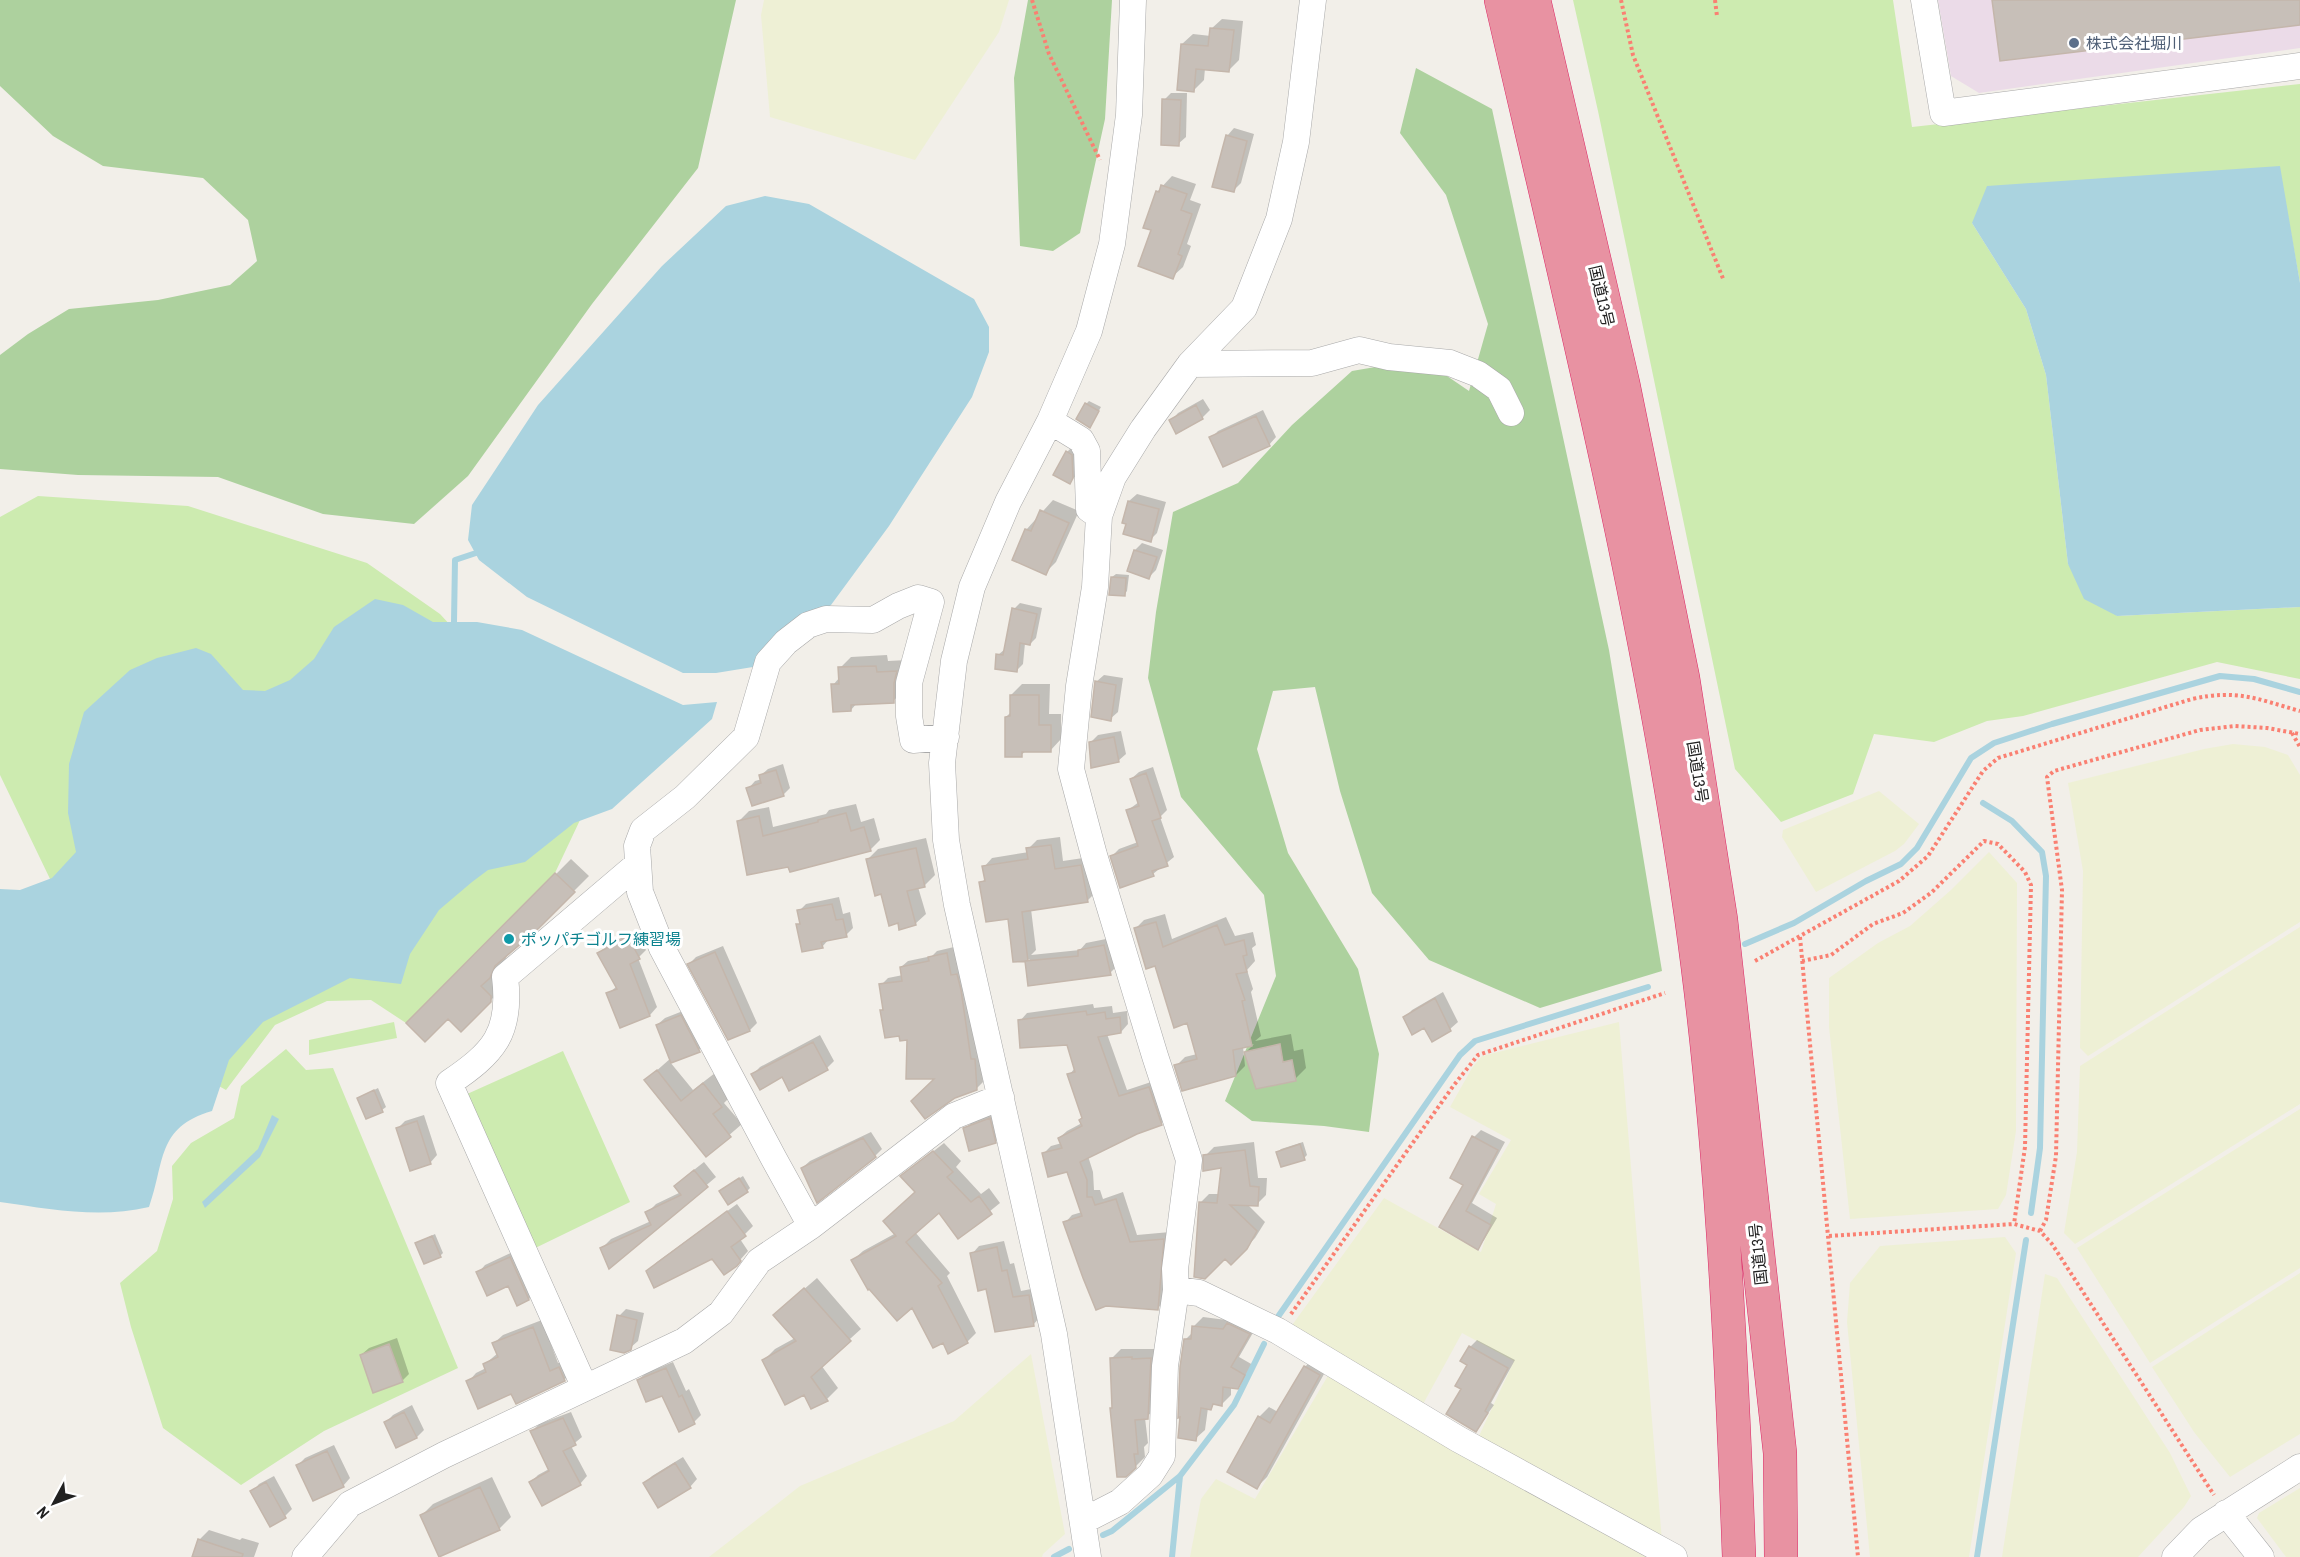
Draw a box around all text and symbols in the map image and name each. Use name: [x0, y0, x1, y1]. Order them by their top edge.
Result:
place label: 株式会社堀川: [2086, 32, 2182, 54]
marker: 株式会社堀川: [2067, 36, 2081, 50]
street label: 国道13号: [1584, 263, 1620, 329]
street label: 国道13号: [1682, 739, 1714, 805]
place label: ポッパチゴルフ練習場: [521, 928, 681, 950]
marker: ポッパチゴルフ練習場: [502, 932, 516, 946]
street label: 国道13号: [1744, 1222, 1772, 1286]
north arrow: [24, 1473, 84, 1533]
text: N: [31, 1502, 54, 1524]

